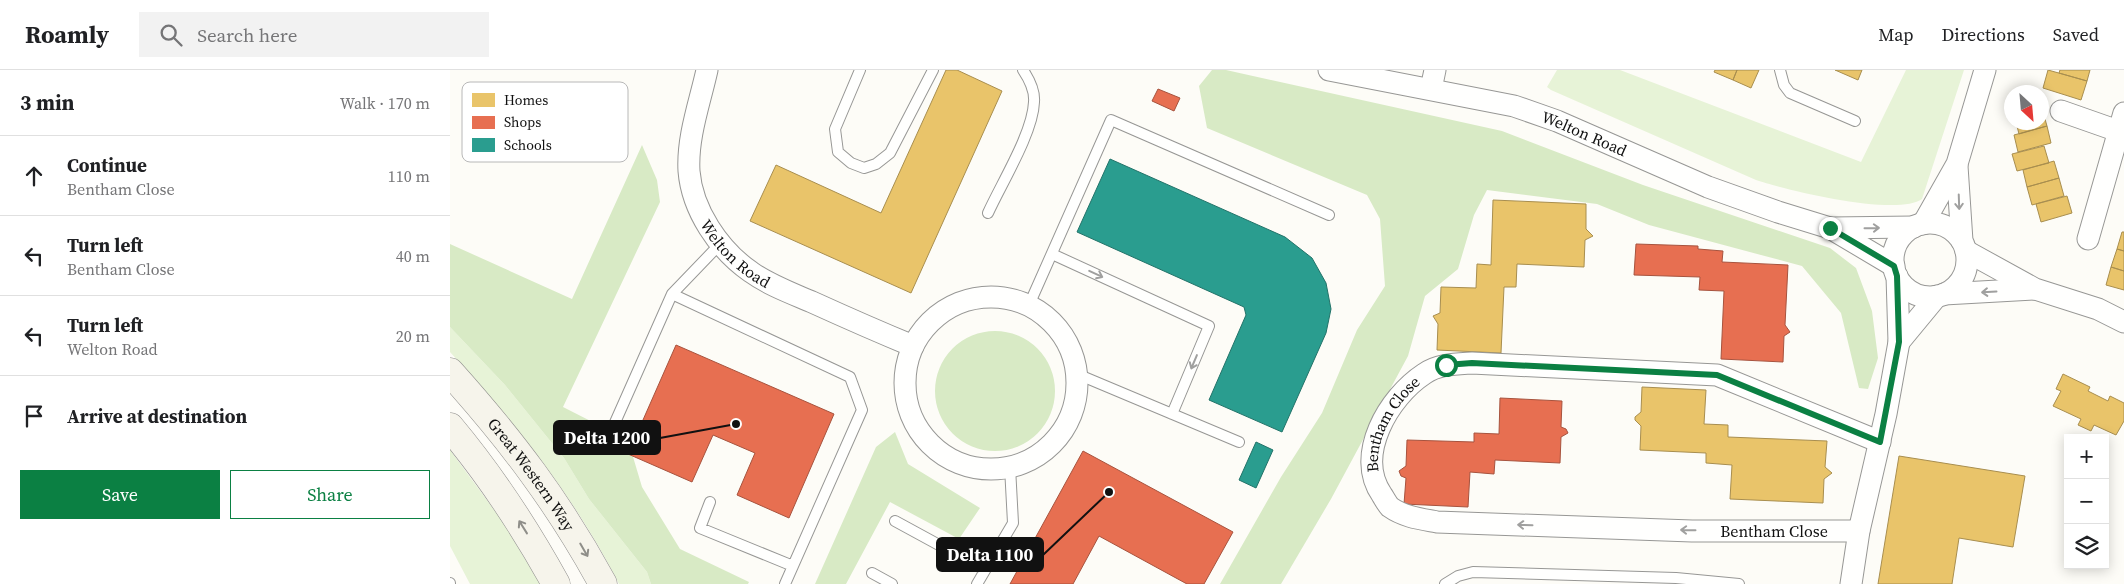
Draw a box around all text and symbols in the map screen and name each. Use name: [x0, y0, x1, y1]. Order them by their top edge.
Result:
search box: [139, 12, 489, 57]
text: Roamly: [25, 18, 109, 51]
icon: search: [157, 21, 185, 49]
text: Search here: [197, 22, 297, 48]
text: Map: [1878, 22, 1914, 47]
text: Directions: [1942, 22, 2025, 47]
text: Saved: [2053, 22, 2099, 47]
legend: [462, 82, 628, 162]
north arrow: [2004, 85, 2049, 130]
text: 3 min: [20, 88, 75, 117]
text: Homes: [504, 90, 548, 110]
text: Walk · 170 m: [340, 92, 430, 114]
street label: Welton Road: [1539, 106, 1630, 161]
text: Shops: [504, 112, 541, 132]
text: Schools: [504, 135, 552, 155]
text: Continue: [67, 152, 147, 178]
icon: ahead: [20, 162, 48, 190]
text: 110 m: [388, 165, 430, 187]
text: Bentham Close: [67, 178, 175, 200]
one-way arrow: [1954, 194, 1963, 210]
street label: Welton Road: [695, 215, 775, 293]
route end: [1819, 217, 1842, 240]
one-way arrow: [1864, 223, 1880, 233]
text: Turn left: [67, 232, 143, 258]
icon: left: [20, 242, 48, 270]
text: 40 m: [396, 245, 430, 267]
text: Bentham Close: [67, 258, 175, 280]
one-way arrow: [1088, 270, 1103, 279]
one-way arrow: [1982, 287, 1998, 296]
text: Turn left: [67, 312, 143, 338]
icon: left: [20, 322, 48, 350]
text: 20 m: [396, 325, 430, 347]
text: Welton Road: [67, 338, 158, 360]
one-way arrow: [1189, 353, 1198, 369]
route start: [1435, 354, 1458, 377]
street label: Bentham Close: [1361, 370, 1424, 473]
icon: arrive: [20, 402, 48, 430]
text: Arrive at destination: [67, 403, 247, 429]
street label: Great Western Way: [483, 413, 581, 536]
callout: Delta 1200: [554, 421, 660, 454]
text: Delta 1200: [564, 425, 650, 450]
map controls: [2064, 434, 2109, 569]
button: +: [2064, 434, 2109, 479]
button: Save: [20, 470, 220, 519]
button: Share: [230, 470, 430, 519]
button: −: [2064, 479, 2109, 524]
one-way arrow: [517, 520, 527, 534]
street label: Bentham Close: [1720, 520, 1828, 542]
one-way arrow: [1518, 521, 1534, 530]
button: layers: [2064, 524, 2109, 569]
one-way arrow: [1680, 526, 1696, 535]
callout: Delta 1100: [937, 538, 1043, 571]
text: Delta 1100: [947, 542, 1033, 567]
one-way arrow: [580, 543, 590, 557]

